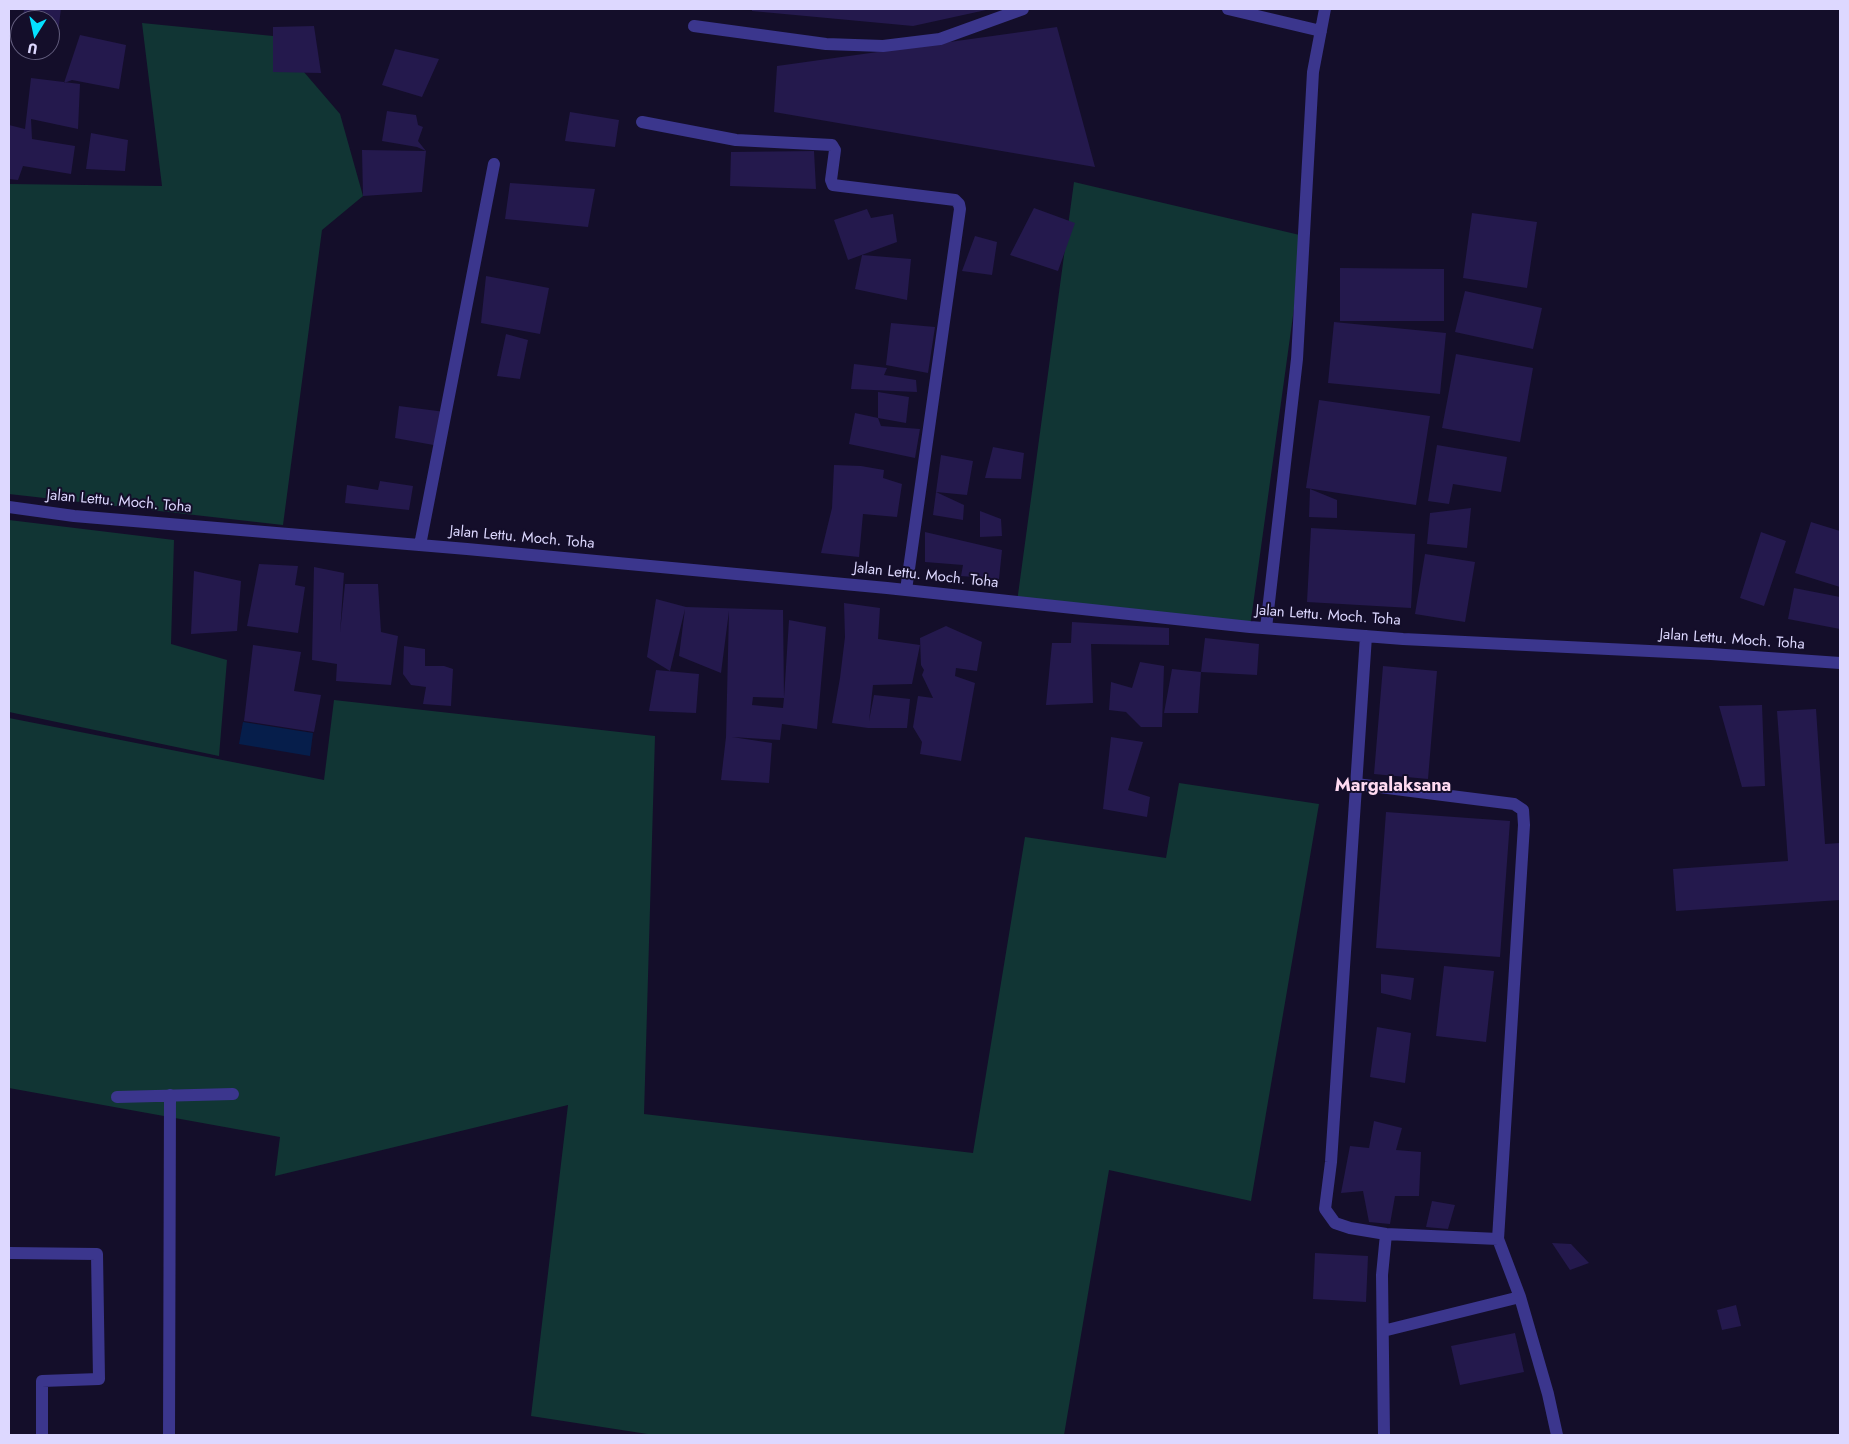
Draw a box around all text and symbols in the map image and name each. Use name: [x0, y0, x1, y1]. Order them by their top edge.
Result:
north arrow: [10, 10, 60, 60]
text: U: [26, 38, 39, 59]
street label: Jalan Lettu. Moch. Toha: [46, 487, 192, 517]
street label: Jalan Lettu. Moch. Toha: [449, 523, 595, 553]
street label: Jalan Lettu. Moch. Toha: [853, 559, 999, 593]
street label: Jalan Lettu. Moch. Toha: [1255, 602, 1401, 630]
street label: Jalan Lettu. Moch. Toha: [1659, 626, 1805, 654]
district label: Margalaksana: [1335, 776, 1451, 798]

